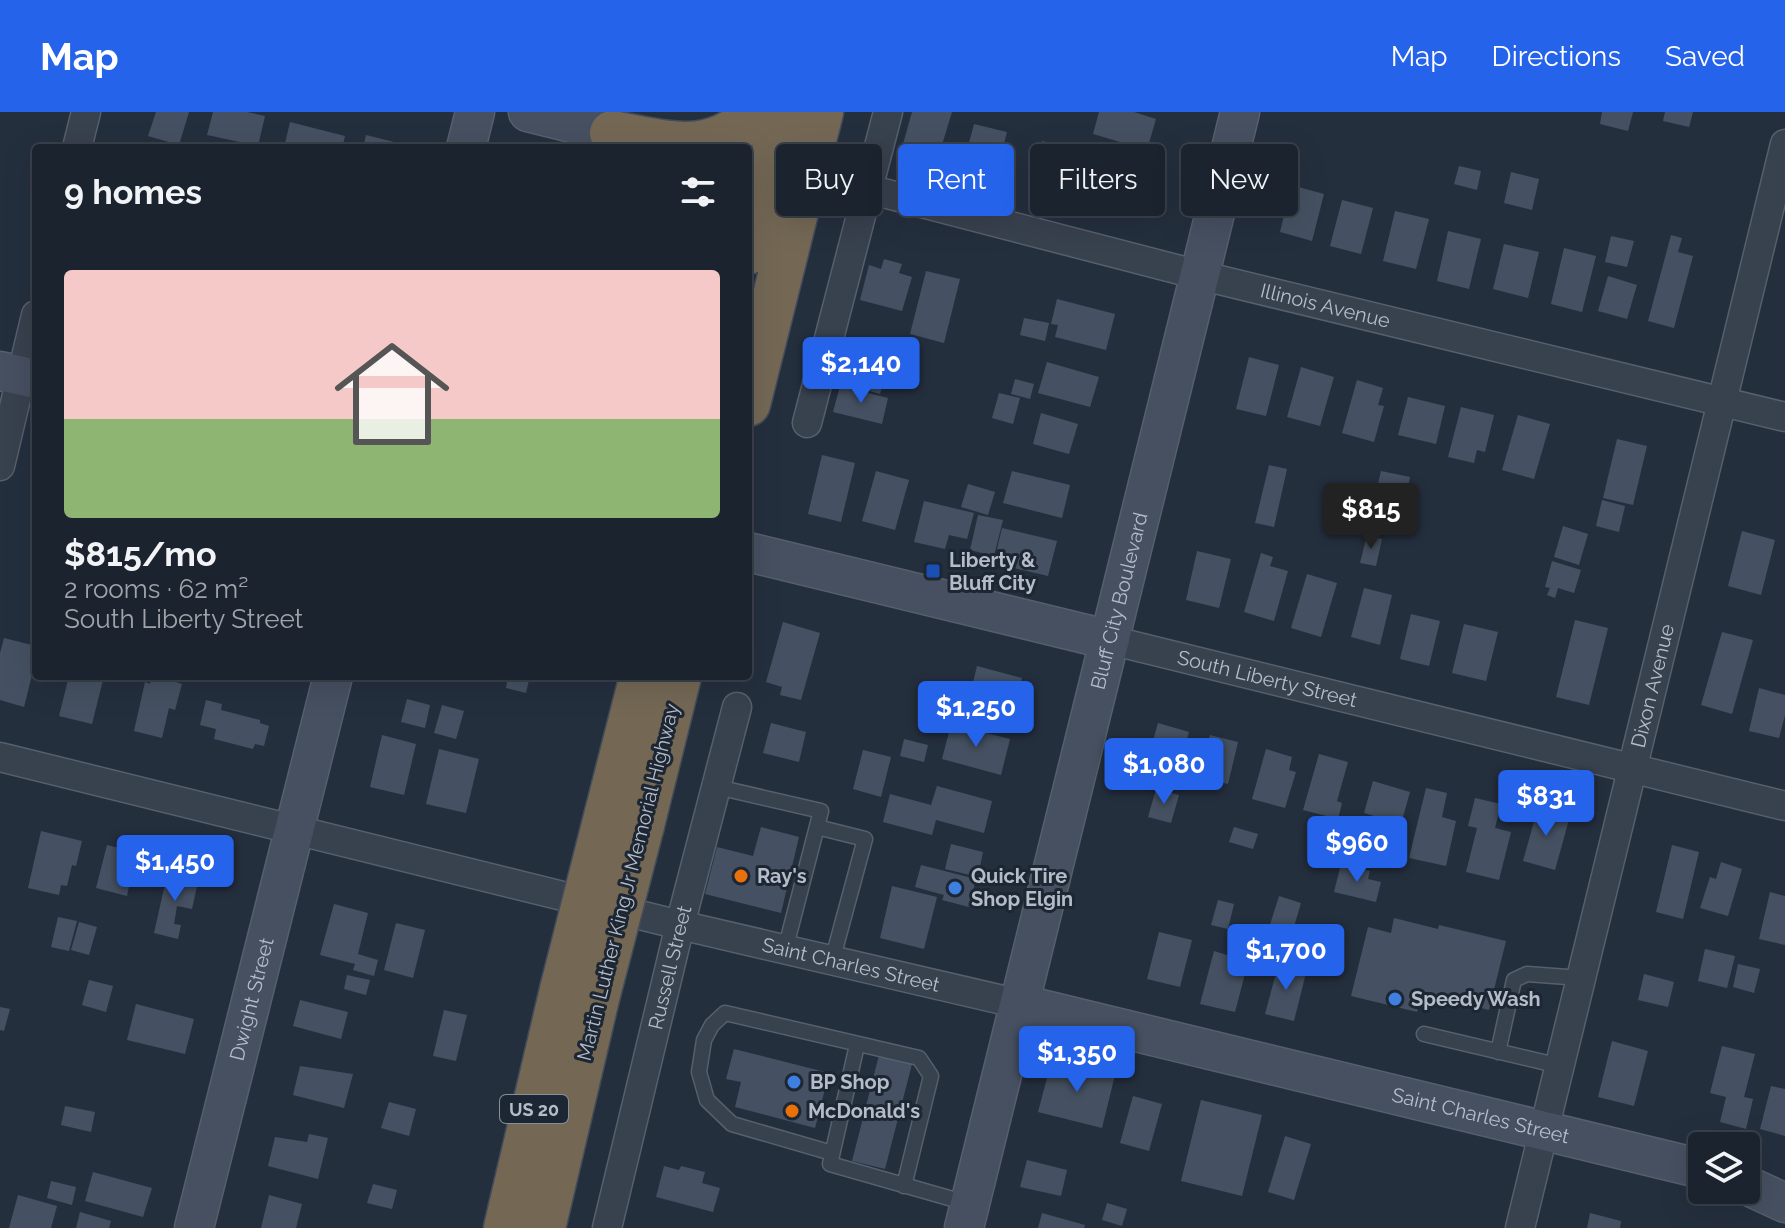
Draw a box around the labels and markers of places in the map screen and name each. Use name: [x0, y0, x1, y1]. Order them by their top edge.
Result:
pin: $2,140: [796, 337, 926, 405]
pin: $815: [1324, 483, 1418, 551]
place label: Liberty & Bluff City: [949, 548, 1036, 595]
marker: Liberty & Bluff City: [924, 562, 942, 580]
pin: $1,250: [911, 681, 1041, 749]
pin: $1,080: [1099, 738, 1229, 806]
pin: $831: [1499, 770, 1593, 838]
pin: $960: [1310, 816, 1404, 884]
pin: $1,450: [110, 835, 240, 903]
place label: Ray's: [757, 864, 807, 888]
place label: Quick Tire Shop Elgin: [971, 864, 1073, 911]
marker: Ray's: [732, 867, 750, 885]
marker: Quick Tire Shop Elgin: [946, 879, 964, 897]
pin: $1,700: [1221, 924, 1351, 992]
place label: Speedy Wash: [1411, 987, 1541, 1011]
marker: Speedy Wash: [1386, 990, 1404, 1008]
pin: $1,350: [1012, 1026, 1142, 1094]
place label: BP Shop: [810, 1070, 890, 1094]
marker: BP Shop: [785, 1073, 803, 1091]
place label: McDonald's: [808, 1099, 920, 1123]
marker: McDonald's: [783, 1102, 801, 1120]

